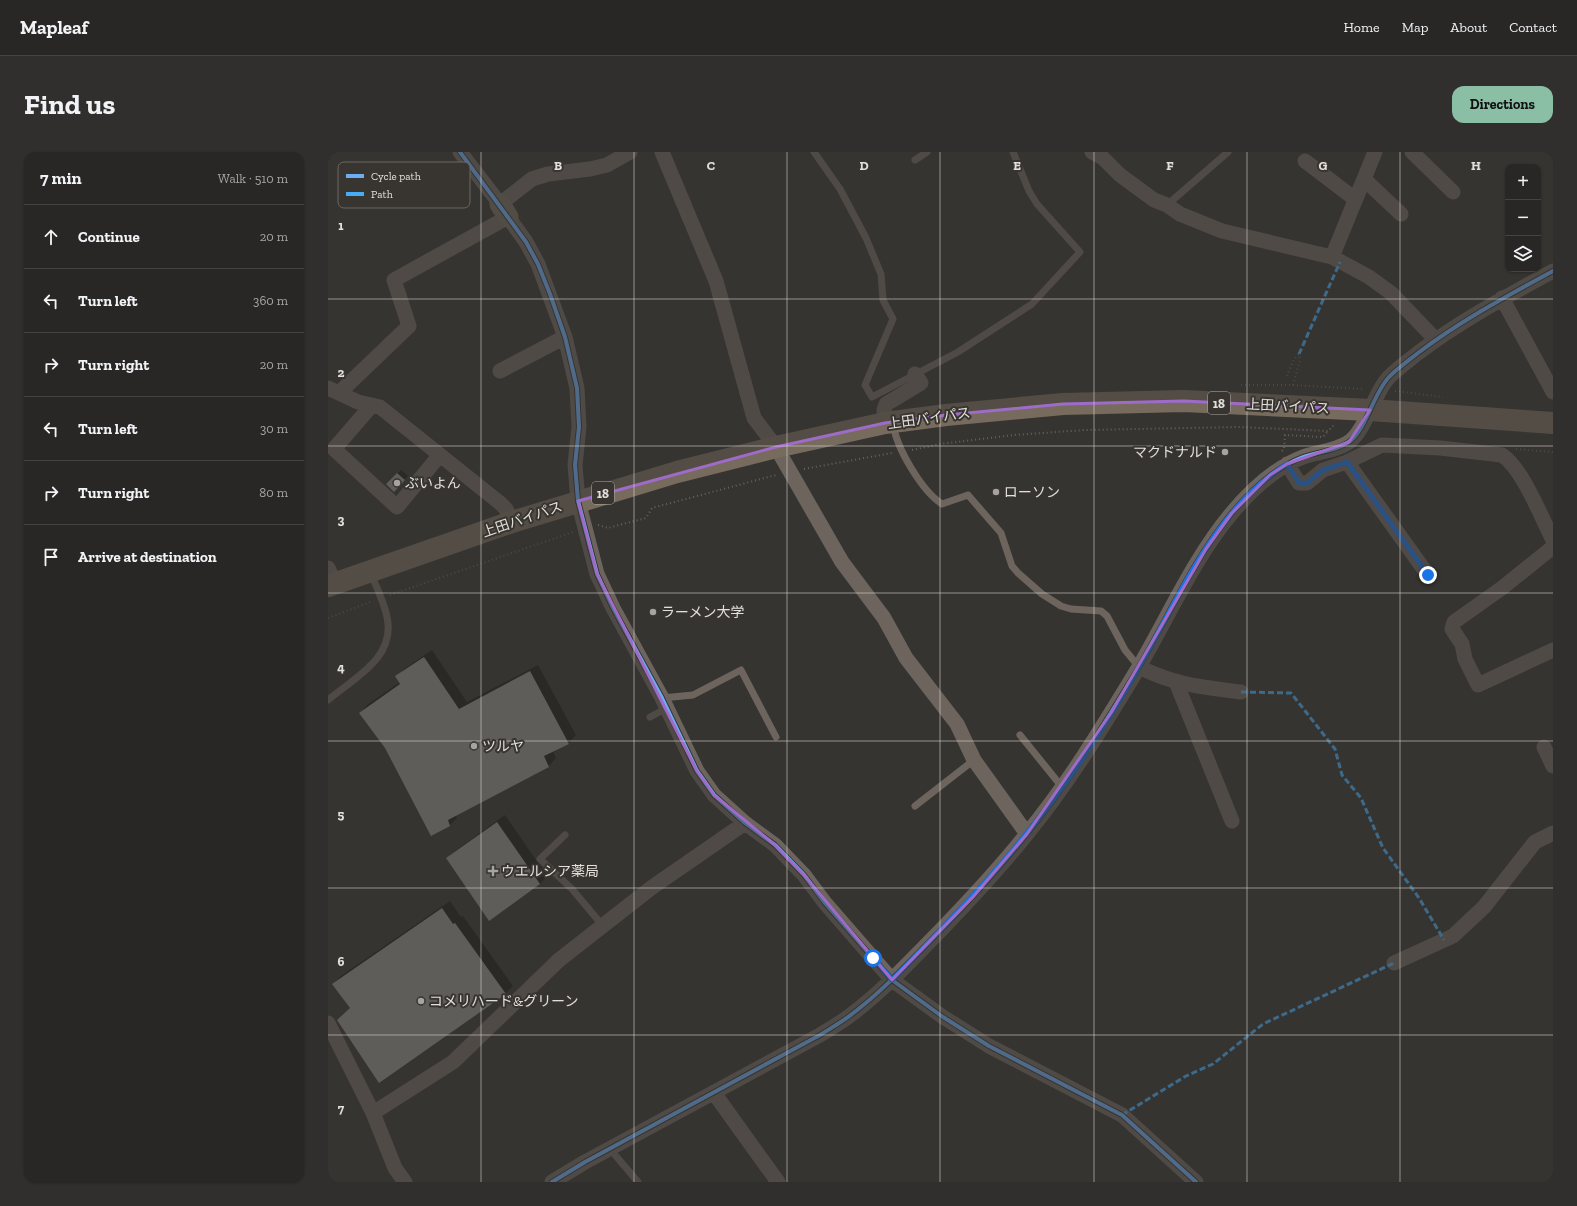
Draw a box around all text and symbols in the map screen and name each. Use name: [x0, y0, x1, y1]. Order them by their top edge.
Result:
text: Mapleaf: [20, 16, 88, 39]
text: Home: [1344, 19, 1380, 36]
text: Map: [1402, 19, 1428, 36]
text: About: [1450, 19, 1487, 36]
text: Contact: [1509, 19, 1557, 36]
button: Directions: [1452, 86, 1553, 123]
text: Find us: [24, 88, 115, 121]
text: B: [554, 158, 562, 173]
text: C: [707, 158, 715, 173]
text: D: [859, 158, 869, 173]
text: E: [1013, 158, 1021, 173]
text: F: [1166, 158, 1174, 173]
text: G: [1319, 158, 1328, 173]
text: H: [1471, 158, 1481, 173]
legend: [338, 162, 470, 208]
map controls: [1505, 164, 1541, 272]
button: +: [1505, 164, 1541, 200]
text: 7 min: [40, 168, 82, 188]
text: Cycle path: [371, 170, 422, 183]
text: Walk · 510 m: [218, 171, 288, 186]
text: Path: [371, 188, 394, 201]
button: −: [1505, 200, 1541, 236]
text: 1: [338, 218, 344, 233]
icon: ahead: [40, 226, 62, 248]
text: Continue: [78, 228, 140, 246]
text: 20 m: [260, 229, 288, 244]
button: layers: [1505, 236, 1541, 272]
icon: left: [40, 290, 62, 312]
text: Turn left: [78, 292, 138, 310]
text: 360 m: [253, 293, 288, 308]
icon: right: [40, 354, 62, 376]
text: Turn right: [78, 356, 149, 374]
text: 20 m: [260, 357, 288, 372]
text: 2: [338, 365, 345, 380]
road number: 18: [1208, 392, 1230, 414]
street label: 上田バイパス: [1246, 396, 1330, 417]
street label: 上田バイパス: [886, 404, 972, 433]
icon: left: [40, 418, 62, 440]
text: Turn left: [78, 420, 138, 438]
text: 30 m: [260, 421, 288, 436]
place label: マクドナルド: [1133, 444, 1217, 461]
marker: マクドナルド: [1220, 447, 1230, 457]
place label: ぶいよん: [405, 475, 461, 492]
marker: ぶいよん: [392, 478, 402, 488]
icon: right: [40, 482, 62, 504]
road number: 18: [592, 482, 614, 504]
text: Turn right: [78, 484, 149, 502]
place label: ローソン: [1004, 484, 1060, 501]
text: 80 m: [259, 485, 288, 500]
marker: ローソン: [991, 487, 1001, 497]
street label: 上田バイパス: [480, 498, 565, 541]
text: 3: [338, 512, 345, 527]
icon: arrive: [40, 546, 62, 568]
text: Arrive at destination: [78, 548, 217, 566]
route end: [1419, 566, 1437, 584]
place label: ラーメン大学: [661, 604, 744, 621]
marker: ラーメン大学: [648, 607, 658, 617]
text: 4: [337, 660, 345, 675]
place label: ツルヤ: [482, 738, 524, 755]
marker: ツルヤ: [469, 741, 479, 751]
text: 5: [338, 807, 345, 822]
place label: ウエルシア薬局: [501, 863, 599, 880]
marker: ウエルシア薬局: [488, 866, 498, 876]
route start: [864, 949, 882, 967]
text: 6: [338, 954, 345, 969]
place label: コメリハード&グリーン: [429, 993, 579, 1010]
marker: コメリハード&グリーン: [416, 996, 426, 1006]
text: 7: [338, 1101, 345, 1116]

